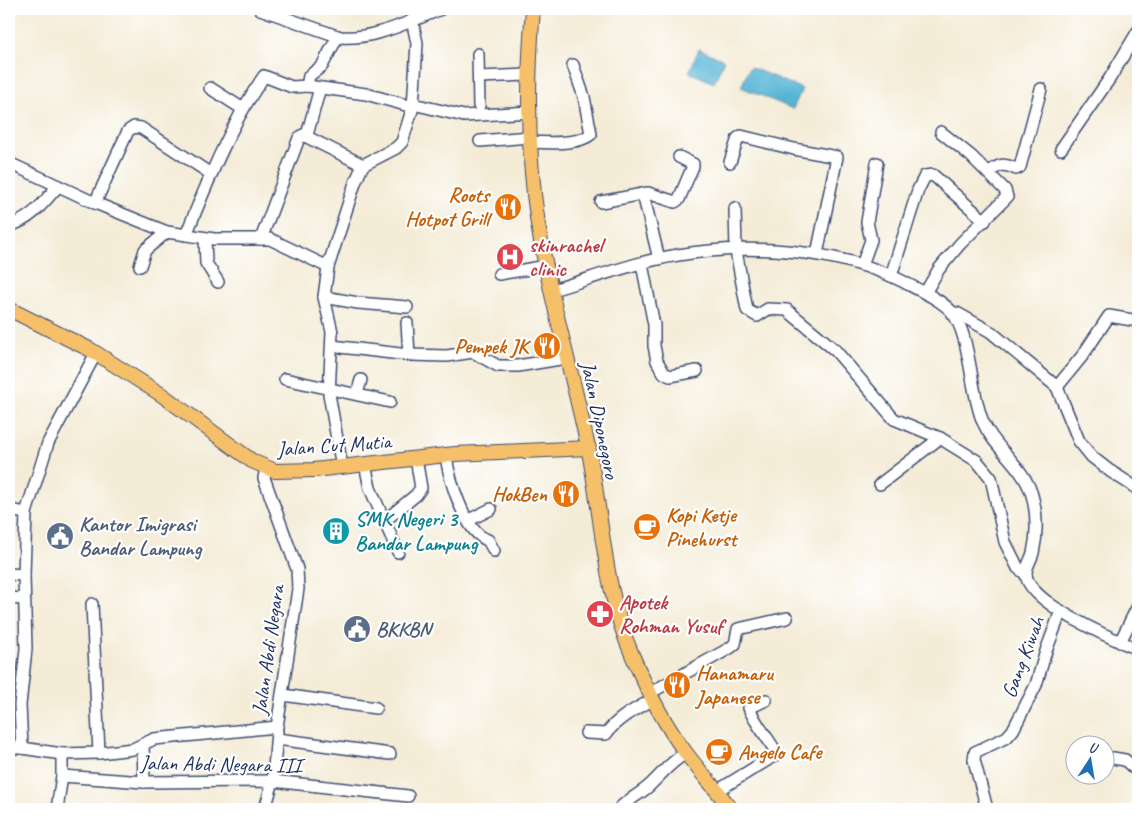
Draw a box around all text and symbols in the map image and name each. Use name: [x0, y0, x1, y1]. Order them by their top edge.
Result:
place label: Roots Hotpot Grill: [405, 182, 493, 232]
restaurant icon: Roots Hotpot Grill: [493, 192, 523, 222]
place label: skinrachel clinic: [529, 232, 606, 282]
hospital icon: skinrachel clinic: [495, 242, 525, 272]
restaurant icon: Pempek JK: [532, 331, 562, 361]
place label: Pempek JK: [455, 333, 531, 359]
street label: Jalan Diponegoro: [575, 358, 625, 483]
street label: Jalan Cut Mutia: [275, 428, 394, 462]
restaurant icon: HokBen: [551, 479, 581, 509]
place label: HokBen: [492, 481, 547, 507]
place label: Kopi Ketje Pinehurst: [666, 502, 739, 552]
place label: SMK Negeri 3 Bandar Lampung: [355, 506, 479, 556]
place label: Kantor Imigrasi Bandar Lampung: [79, 511, 203, 561]
cafe icon: Kopi Ketje Pinehurst: [632, 512, 662, 542]
building icon: SMK Negeri 3 Bandar Lampung: [321, 516, 351, 546]
public building icon: Kantor Imigrasi Bandar Lampung: [45, 521, 75, 551]
street label: Jalan Abdi Negara: [246, 581, 290, 717]
place label: Apotek Rohman Yusuf: [619, 589, 727, 639]
pharmacy icon: Apotek Rohman Yusuf: [585, 599, 615, 629]
street label: Gang Kiwah: [996, 612, 1051, 701]
public building icon: BKKBN: [342, 614, 372, 644]
place label: BKKBN: [376, 616, 435, 642]
place label: Hanamaru Japanese: [694, 660, 775, 710]
restaurant icon: Hanamaru Japanese: [662, 670, 692, 700]
north arrow: [1064, 736, 1114, 786]
cafe icon: Angelo Cafe: [704, 737, 734, 767]
place label: Angelo Cafe: [738, 739, 823, 765]
text: U: [1088, 739, 1101, 757]
street label: Jalan Abdi Negara III: [139, 750, 306, 778]

